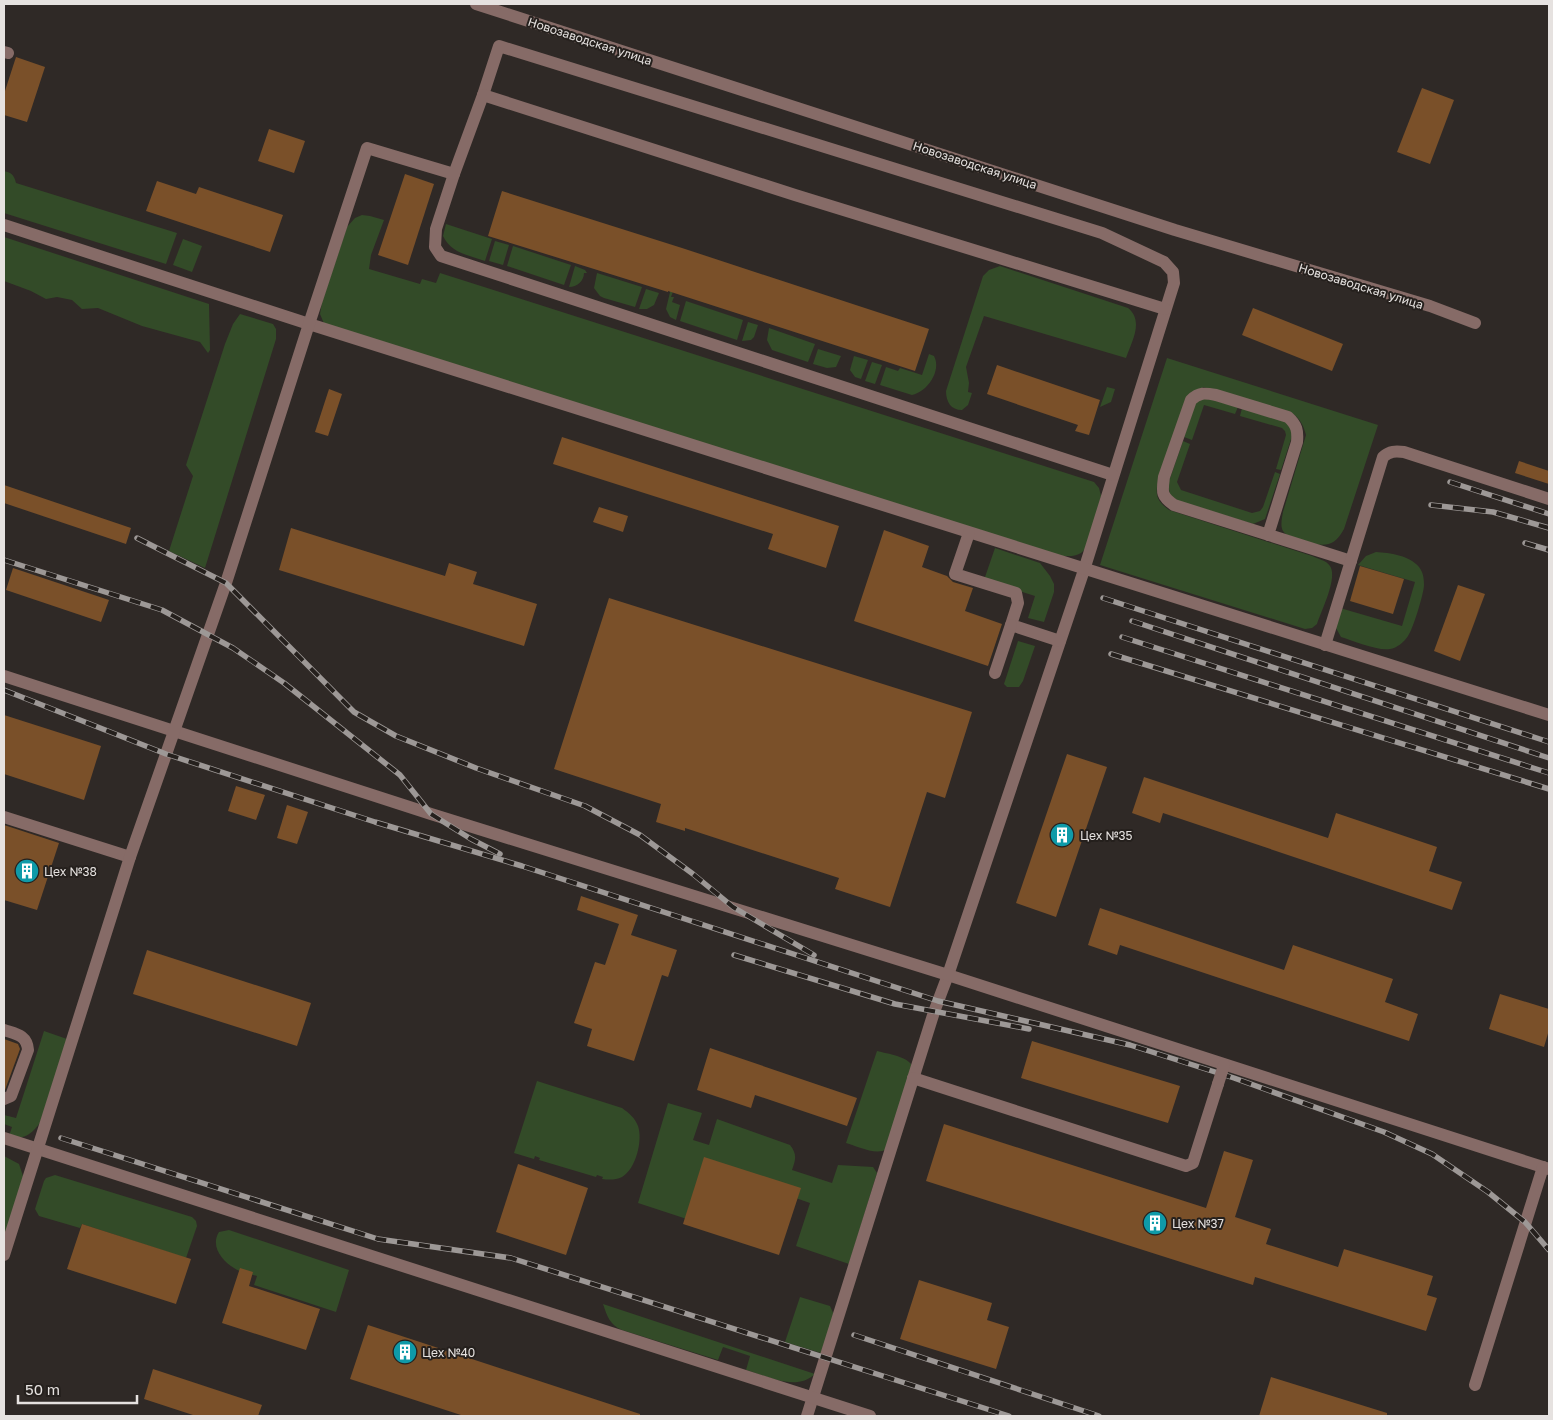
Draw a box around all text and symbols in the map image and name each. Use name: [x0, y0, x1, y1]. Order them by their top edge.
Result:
street label: Новозаводская улица: [526, 14, 654, 68]
street label: Новозаводская улица: [911, 138, 1039, 192]
street label: Новозаводская улица: [1297, 260, 1425, 312]
building icon: Цех №35: [1049, 822, 1075, 848]
place label: Цех №35: [1080, 828, 1133, 843]
building icon: Цех №38: [14, 858, 40, 884]
place label: Цех №38: [44, 864, 97, 879]
building icon: Цех №37: [1142, 1210, 1168, 1236]
place label: Цех №37: [1172, 1216, 1224, 1231]
building icon: Цех №40: [392, 1339, 418, 1365]
place label: Цех №40: [422, 1345, 475, 1360]
scale bar: [18, 1372, 136, 1404]
text: 50 m: [25, 1380, 60, 1398]

